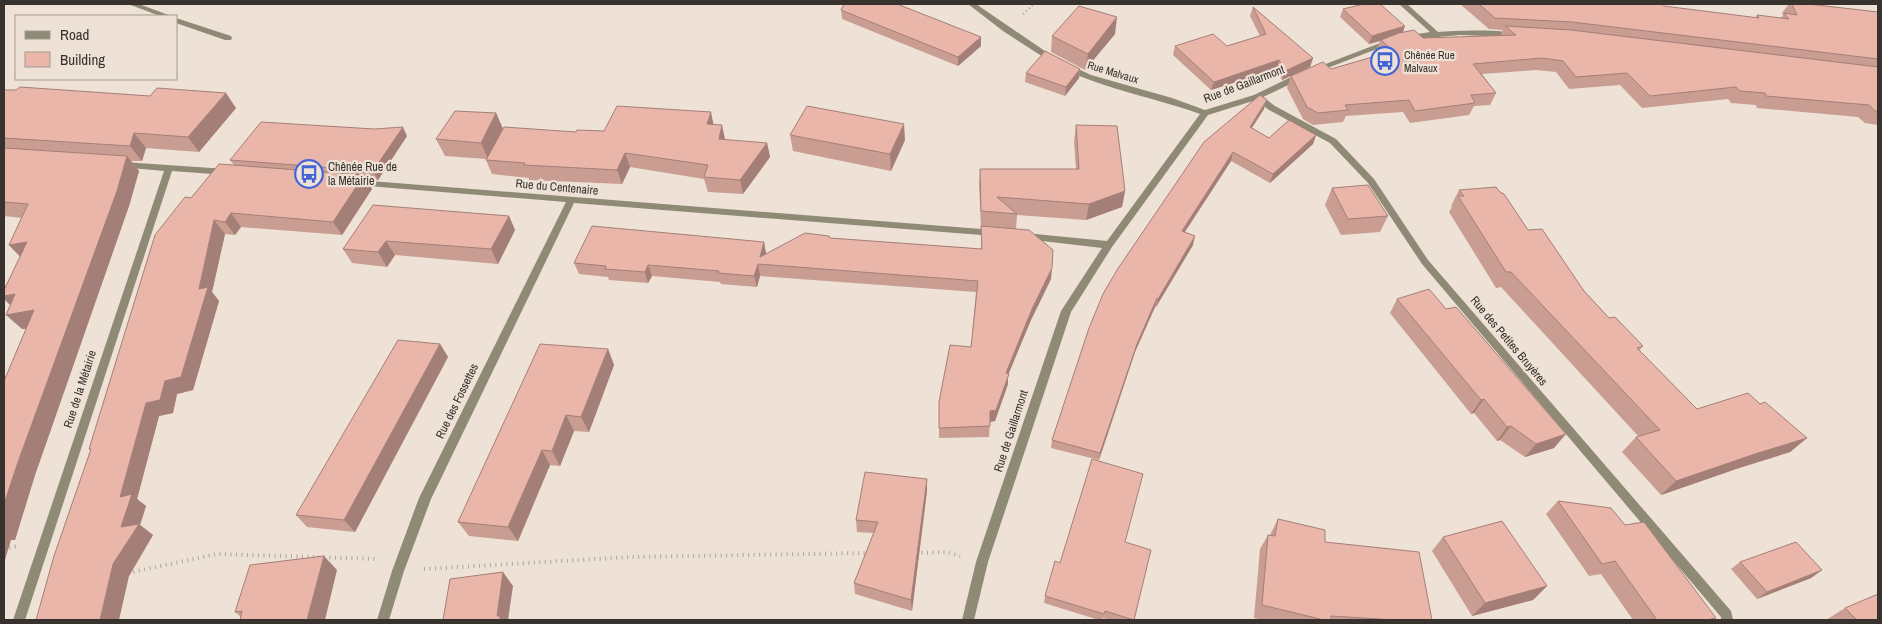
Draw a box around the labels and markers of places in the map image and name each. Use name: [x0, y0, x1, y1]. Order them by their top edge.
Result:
bus stop icon: Chênée Rue Malvaux: [1370, 46, 1400, 76]
place label: Chênée Rue Malvaux: [1404, 48, 1455, 75]
bus stop icon: Chênée Rue de la Métairie: [294, 159, 324, 189]
place label: Chênée Rue de la Métairie: [328, 159, 397, 189]

